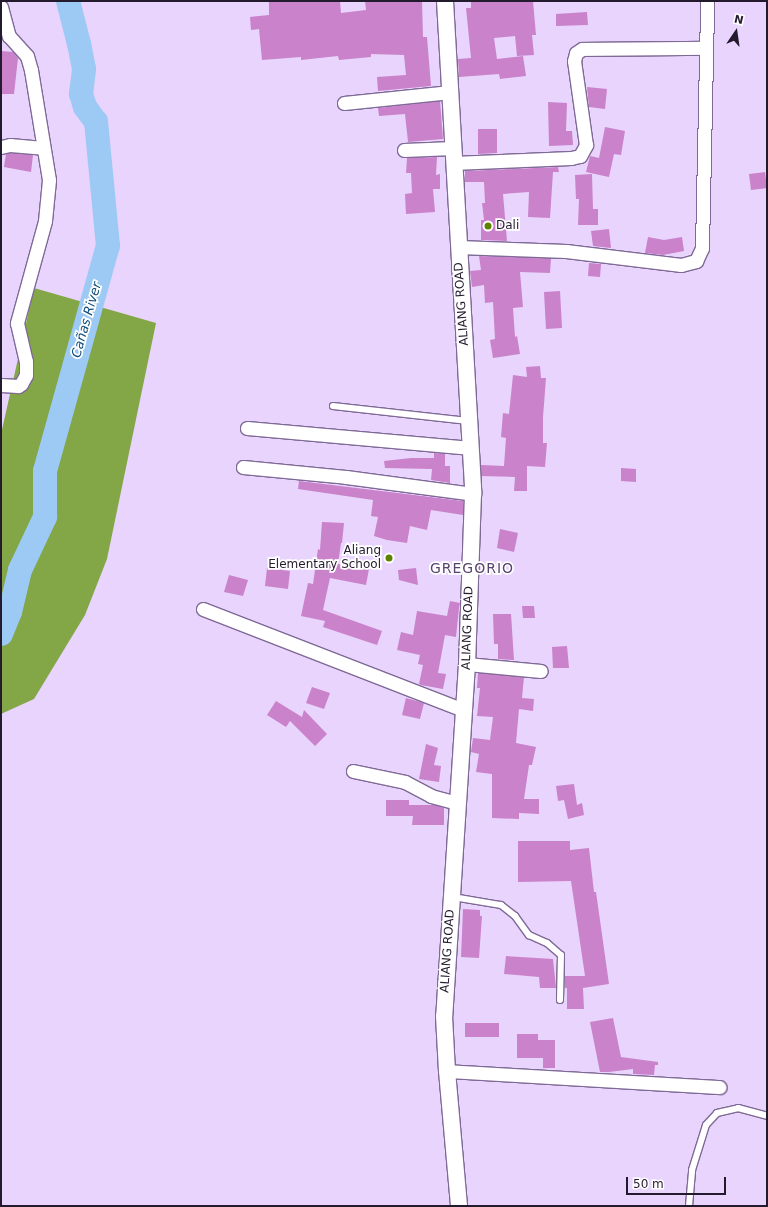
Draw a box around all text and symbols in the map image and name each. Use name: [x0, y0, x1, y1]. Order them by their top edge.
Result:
north arrow: [716, 12, 756, 52]
text: N: [733, 12, 745, 27]
place label: Dali: [496, 219, 519, 233]
marker: Dali: [483, 221, 493, 231]
street label: ALIANG ROAD: [452, 262, 472, 346]
water label: Cañas River: [69, 280, 105, 360]
place label: Aliang Elementary School: [268, 544, 381, 572]
marker: Aliang Elementary School: [384, 553, 394, 563]
district label: GREGORIO: [430, 560, 514, 576]
street label: ALIANG ROAD: [459, 586, 477, 670]
street label: ALIANG ROAD: [438, 909, 458, 993]
scale bar: [628, 1169, 728, 1195]
text: 50 m: [633, 1177, 664, 1191]

